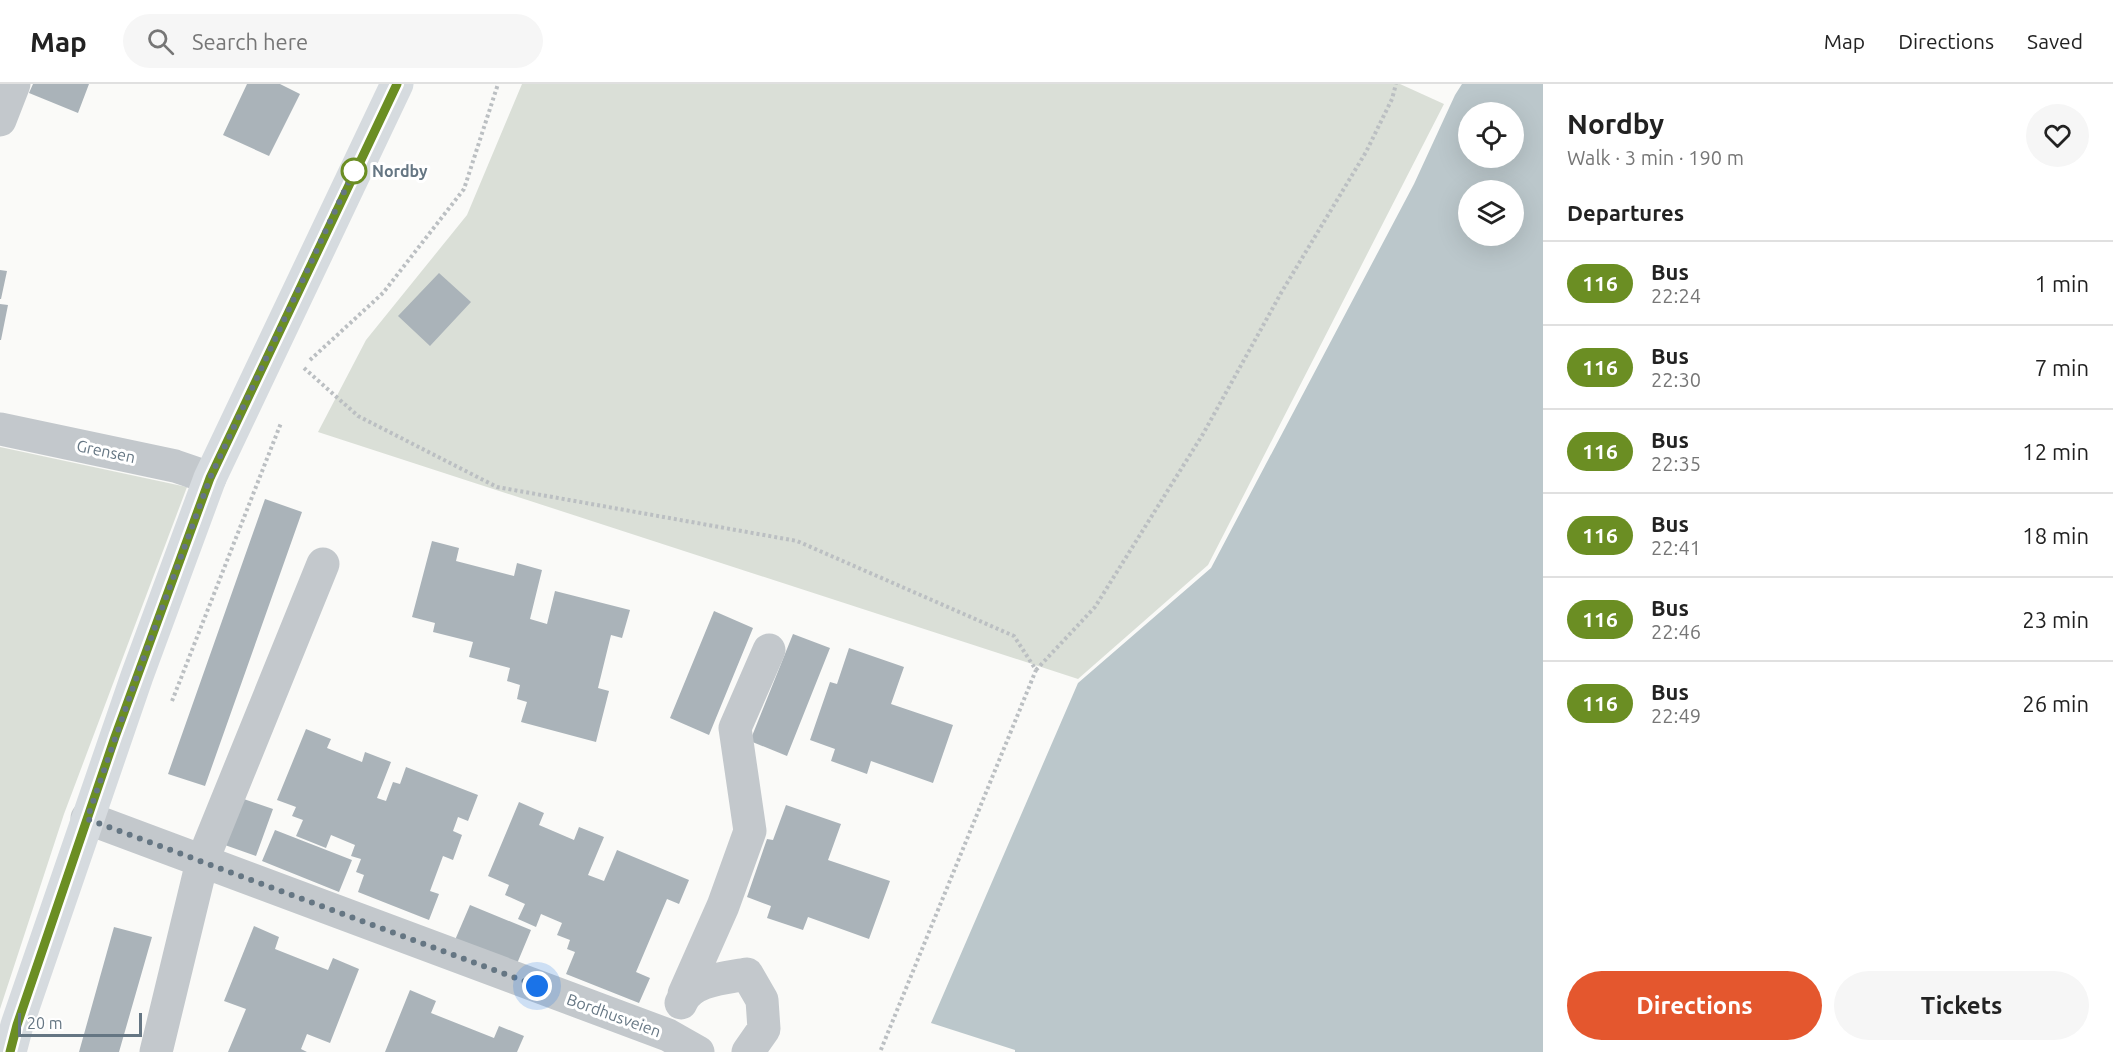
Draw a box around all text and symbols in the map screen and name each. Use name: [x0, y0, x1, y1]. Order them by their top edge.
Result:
search box: [123, 14, 543, 68]
icon: search: [144, 25, 177, 58]
text: Map: [30, 26, 87, 57]
text: Search here: [192, 29, 308, 54]
text: Map: [1824, 29, 1865, 53]
text: Directions: [1898, 29, 1994, 53]
text: Saved: [2027, 29, 2083, 53]
map controls: [1458, 102, 1524, 246]
button: locate: [1458, 102, 1524, 168]
button: heart: [2026, 104, 2089, 167]
text: Nordby: [1567, 108, 1664, 139]
text: Walk · 3 min · 190 m: [1567, 146, 1744, 169]
marker: Nordby: [341, 158, 367, 184]
place label: Nordby: [372, 162, 428, 180]
button: layers: [1458, 180, 1524, 246]
text: Departures: [1567, 200, 1684, 225]
text: Bus: [1651, 259, 1689, 284]
text: 116: [1582, 271, 1618, 295]
text: 1 min: [2035, 271, 2089, 296]
text: 22:24: [1651, 284, 1701, 307]
text: Bus: [1651, 343, 1689, 368]
text: 116: [1582, 355, 1618, 379]
text: 7 min: [2035, 355, 2089, 380]
text: 22:30: [1651, 368, 1701, 391]
text: Bus: [1651, 427, 1689, 452]
street label: Grensen: [75, 436, 137, 466]
text: 116: [1582, 439, 1618, 463]
text: 12 min: [2022, 439, 2089, 464]
text: 22:35: [1651, 452, 1701, 475]
text: Bus: [1651, 511, 1689, 536]
text: 116: [1582, 523, 1618, 547]
text: 18 min: [2022, 523, 2089, 548]
text: 22:41: [1651, 536, 1701, 559]
text: Bus: [1651, 595, 1689, 620]
text: 116: [1582, 607, 1618, 631]
text: 23 min: [2022, 607, 2089, 632]
text: 22:46: [1651, 620, 1701, 643]
text: Bus: [1651, 679, 1689, 704]
text: 116: [1582, 691, 1618, 715]
text: 26 min: [2022, 691, 2089, 716]
text: 22:49: [1651, 704, 1701, 727]
your location: [522, 971, 552, 1001]
button: Directions: [1567, 971, 1822, 1040]
button: Tickets: [1834, 971, 2089, 1040]
street label: Bordhusveien: [565, 990, 663, 1040]
scale bar: [18, 1010, 142, 1038]
text: 20 m: [27, 1014, 63, 1032]

